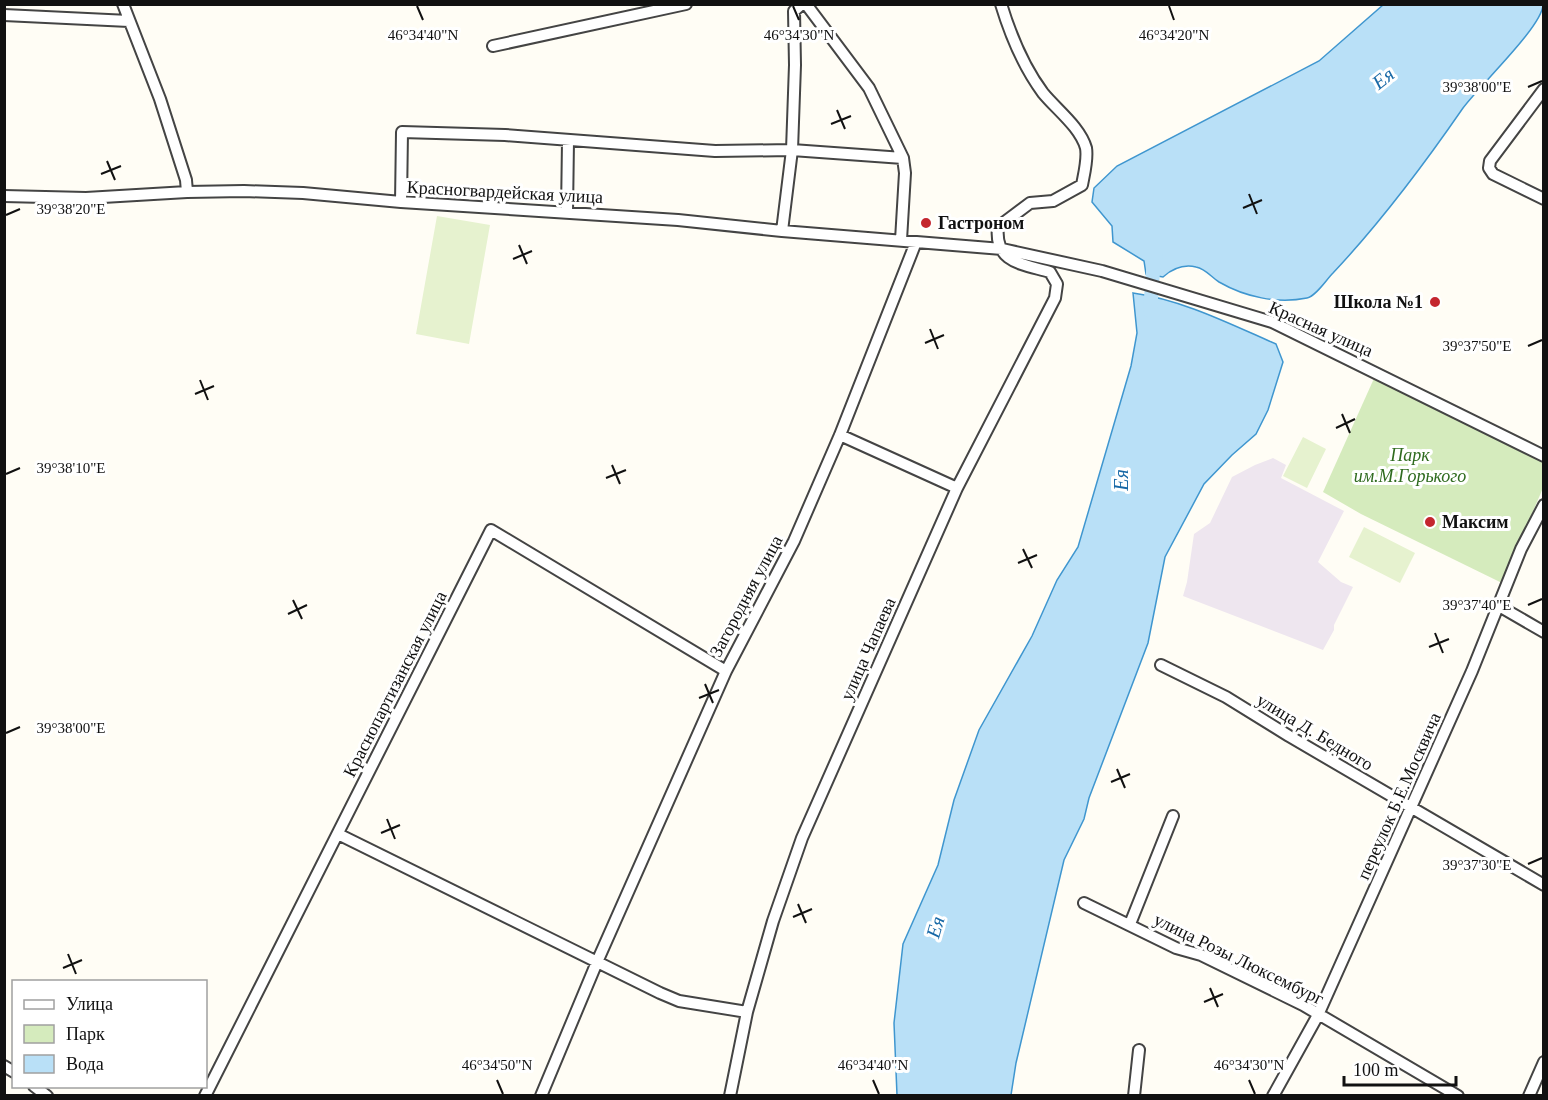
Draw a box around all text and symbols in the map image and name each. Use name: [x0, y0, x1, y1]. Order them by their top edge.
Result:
text: 46°34'40"N: [388, 27, 458, 43]
text: 46°34'30"N: [764, 27, 834, 43]
text: 46°34'20"N: [1139, 27, 1209, 43]
water label: Ея: [1367, 63, 1398, 94]
text: 39°38'00"E: [1443, 79, 1512, 95]
street label: Красногвардейская улица: [406, 177, 604, 207]
text: 39°38'20"E: [37, 201, 106, 217]
place label: Гастроном: [938, 213, 1024, 233]
marker: Гастроном: [919, 216, 933, 230]
place label: Школа №1: [1334, 292, 1423, 312]
marker: Школа №1: [1428, 295, 1442, 309]
street label: Красная улица: [1266, 297, 1376, 361]
text: 39°37'50"E: [1443, 338, 1512, 354]
park label: Парк им.М.Горького: [1354, 445, 1466, 486]
text: 39°38'10"E: [37, 460, 106, 476]
water label: Ея: [1110, 469, 1132, 492]
place label: Максим: [1442, 512, 1509, 532]
marker: Максим: [1423, 515, 1437, 529]
street label: Загородняя улица: [706, 532, 786, 660]
street label: Краснопартизанская улица: [339, 588, 451, 780]
street label: улица Чапаева: [836, 595, 900, 703]
text: 39°37'40"E: [1443, 597, 1512, 613]
street label: улица Д. Бедного: [1253, 689, 1377, 775]
street label: переулок Б.Е.Москвича: [1353, 709, 1445, 883]
text: 39°38'00"E: [37, 720, 106, 736]
text: 39°37'30"E: [1443, 857, 1512, 873]
street label: улица Розы Люксембург: [1151, 909, 1327, 1009]
water label: Ея: [921, 914, 949, 941]
legend: [12, 980, 207, 1088]
text: Улица: [66, 994, 113, 1014]
text: Парк: [66, 1024, 105, 1044]
scale bar: [1344, 1049, 1456, 1087]
text: Вода: [66, 1054, 104, 1074]
text: 46°34'50"N: [462, 1057, 532, 1073]
text: 46°34'40"N: [838, 1057, 908, 1073]
text: 46°34'30"N: [1214, 1057, 1284, 1073]
text: 100 m: [1353, 1060, 1399, 1080]

